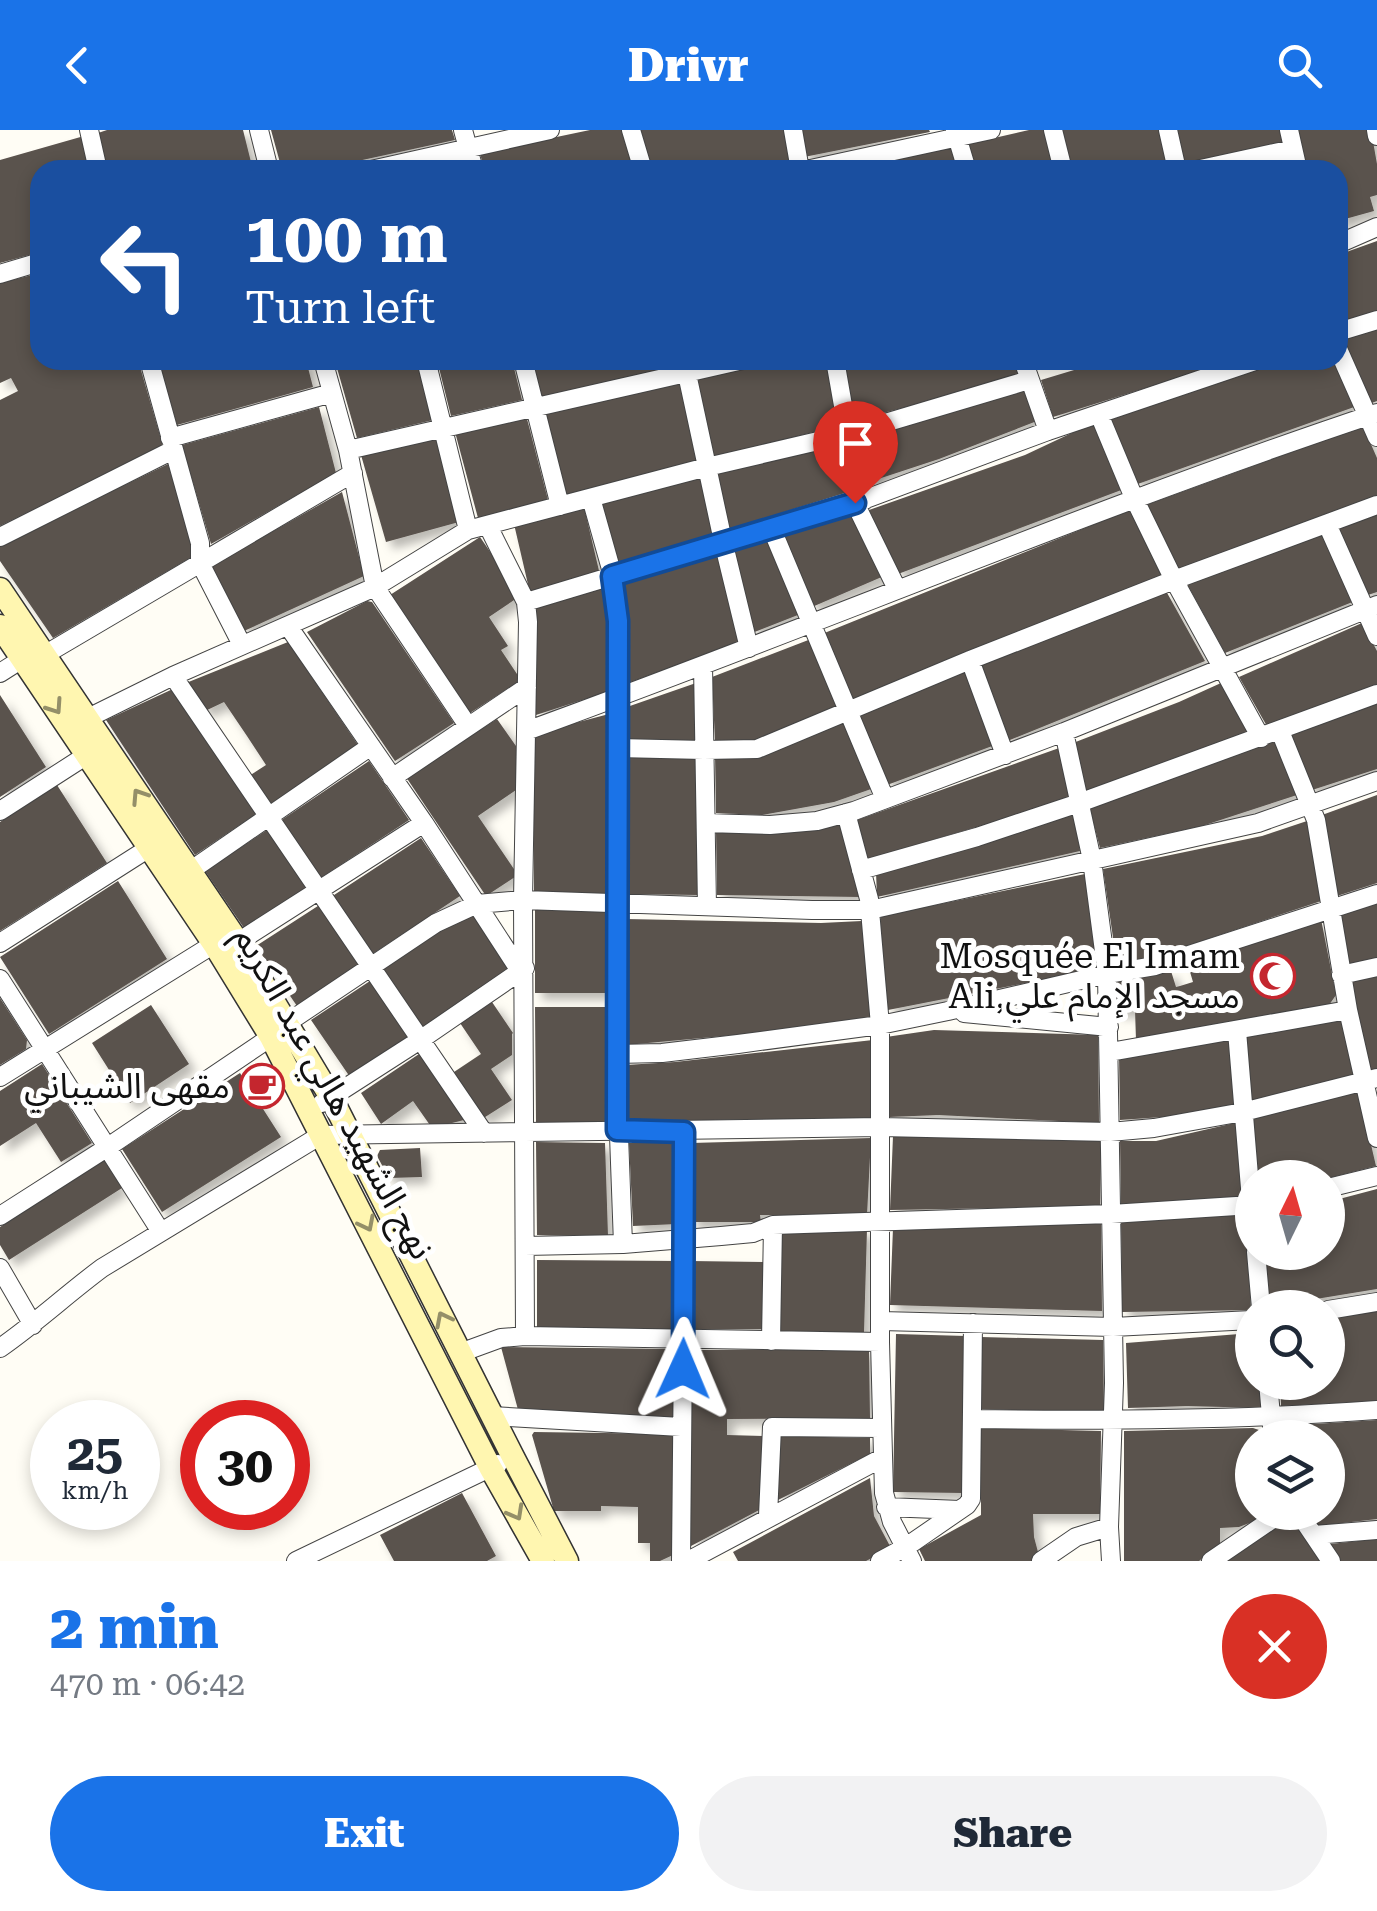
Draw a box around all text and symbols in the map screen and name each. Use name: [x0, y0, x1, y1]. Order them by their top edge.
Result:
icon: back: [50, 38, 105, 93]
icon: search: [1272, 38, 1327, 93]
text: Drivr: [628, 39, 749, 92]
text: 100 m: [245, 197, 448, 279]
icon: left: [80, 200, 210, 330]
text: Turn left: [245, 281, 435, 334]
pin: [813, 401, 898, 504]
icon: arrive: [828, 416, 883, 471]
one-way arrow: [43, 695, 61, 714]
one-way arrow: [133, 789, 152, 807]
street label: نهج الشهيد هالي عبد الكريم: [220, 920, 442, 1269]
place label: Mosquée El Imam Ali,مسجد الإمام علي: [939, 936, 1240, 1023]
mosque icon: Mosquée El Imam Ali,مسجد الإمام علي: [1250, 953, 1296, 999]
cafe icon: مقهى الشيباني: [239, 1063, 285, 1109]
place label: مقهى الشيباني: [24, 1066, 230, 1113]
north arrow: [1235, 1160, 1345, 1270]
map controls: [1235, 1160, 1345, 1530]
one-way arrow: [355, 1213, 375, 1231]
button: search: [1235, 1290, 1345, 1400]
one-way arrow: [436, 1311, 455, 1329]
position arrow: [631, 1317, 735, 1421]
speed limit sign: 30: [180, 1400, 310, 1530]
button: layers: [1235, 1420, 1345, 1530]
text: 25: [67, 1424, 123, 1482]
text: km/h: [62, 1476, 128, 1505]
one-way arrow: [503, 1502, 523, 1520]
text: 2 min: [50, 1592, 219, 1663]
button: close: [1222, 1594, 1327, 1699]
text: 470 m · 06:42: [50, 1665, 245, 1703]
button: Exit: [50, 1776, 679, 1891]
button: Share: [699, 1776, 1327, 1891]

